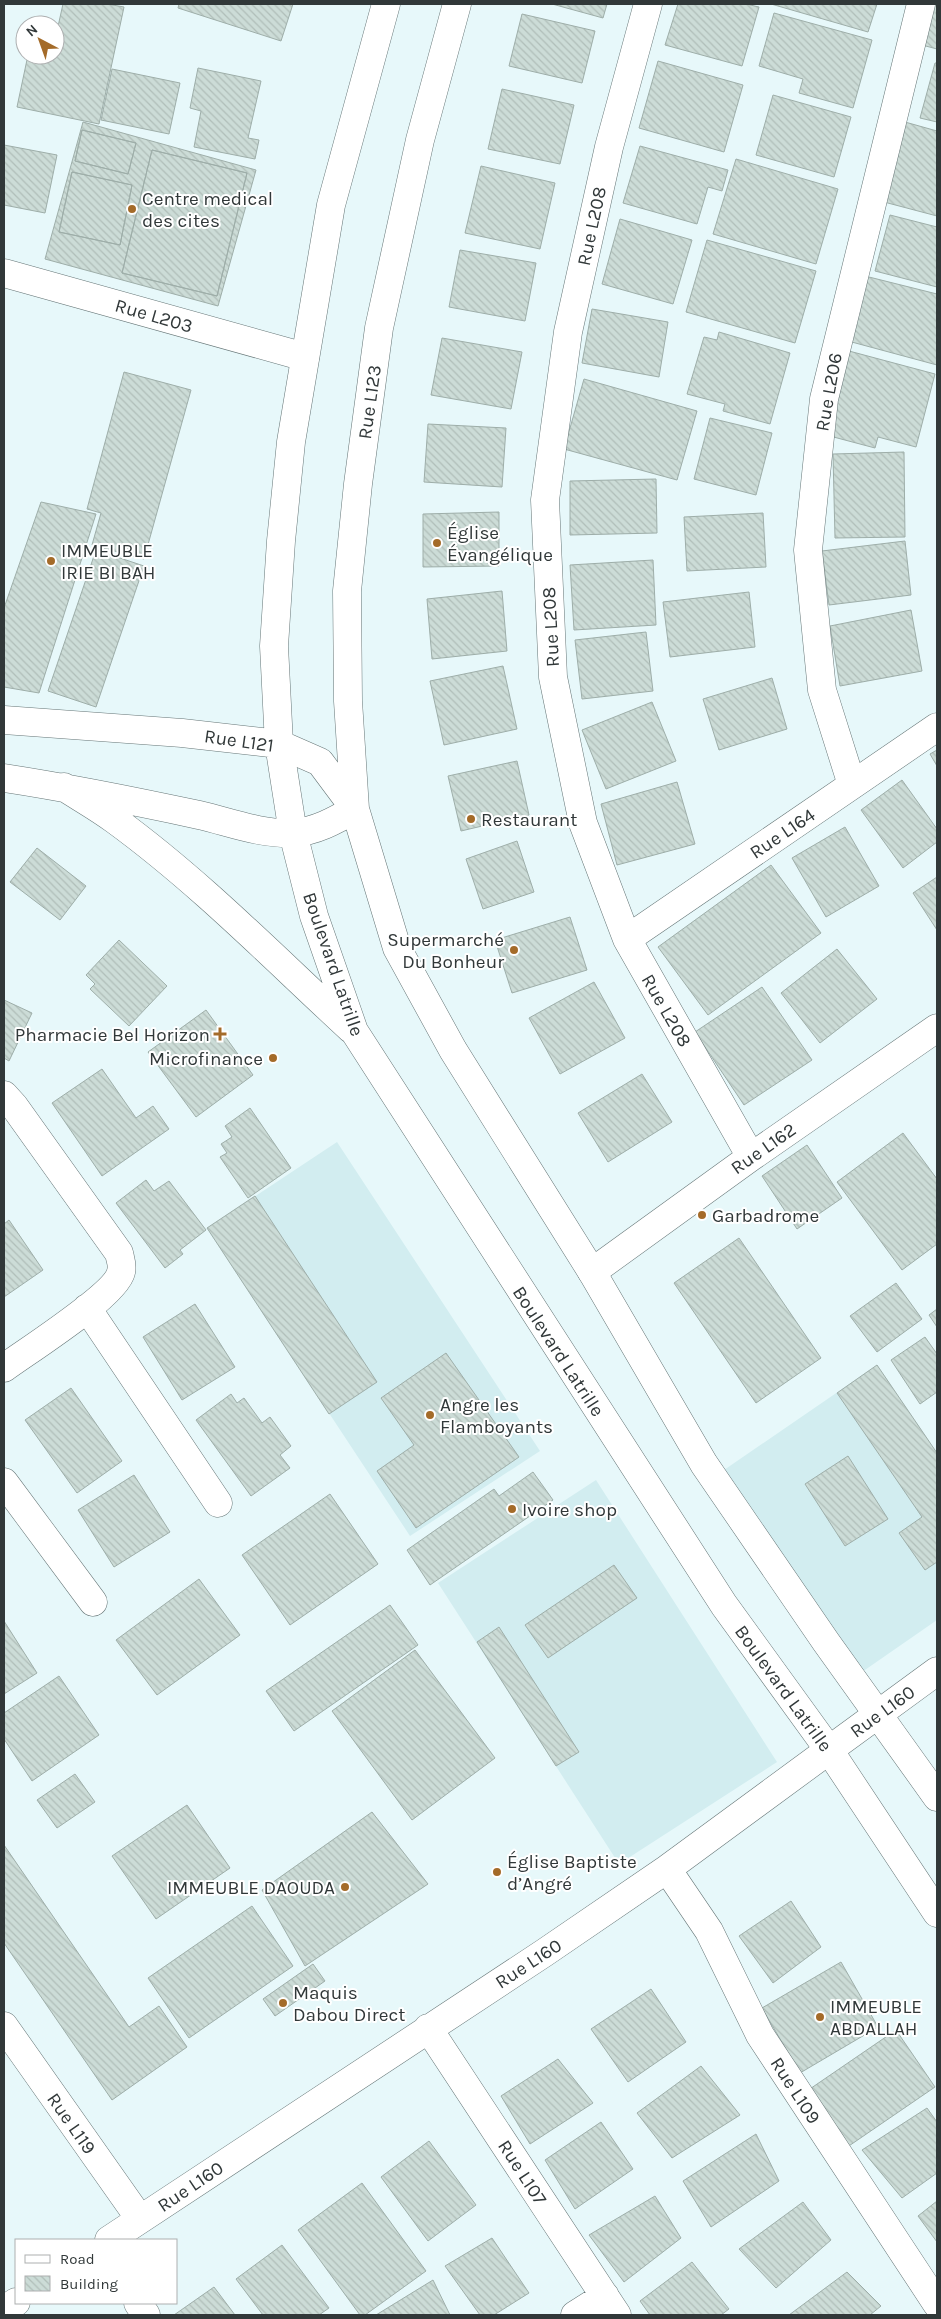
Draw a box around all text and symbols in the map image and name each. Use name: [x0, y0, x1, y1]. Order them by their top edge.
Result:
north arrow: [15, 15, 65, 65]
text: N: [22, 21, 41, 40]
street label: Rue L208: [573, 185, 611, 268]
place label: Centre medical des cites: [142, 188, 273, 232]
marker: Centre medical des cites: [126, 203, 138, 215]
street label: Rue L203: [112, 294, 195, 338]
street label: Rue L206: [811, 351, 847, 433]
street label: Rue L123: [354, 364, 386, 441]
place label: Église Évangélique: [447, 521, 553, 566]
marker: Église Évangélique: [431, 537, 443, 549]
place label: IMMEUBLE IRIE BI BAH: [61, 540, 156, 584]
marker: IMMEUBLE IRIE BI BAH: [45, 555, 57, 567]
street label: Rue L208: [538, 586, 564, 668]
street label: Rue L121: [203, 725, 275, 757]
street label: Rue L164: [746, 804, 820, 864]
place label: Restaurant: [481, 809, 577, 831]
marker: Restaurant: [465, 813, 477, 825]
street label: Boulevard Latrille: [298, 889, 368, 1039]
place label: Supermarché Du Bonheur: [387, 929, 504, 973]
marker: Supermarché Du Bonheur: [508, 944, 520, 956]
street label: Rue L208: [637, 970, 696, 1051]
place label: Pharmacie Bel Horizon: [15, 1024, 210, 1046]
marker: Pharmacie Bel Horizon: [214, 1028, 226, 1040]
place label: Microfinance: [149, 1048, 263, 1070]
marker: Microfinance: [267, 1052, 279, 1064]
street label: Rue L162: [727, 1118, 800, 1179]
place label: Garbadrome: [712, 1205, 819, 1227]
marker: Garbadrome: [696, 1209, 708, 1221]
street label: Boulevard Latrille: [508, 1282, 608, 1421]
place label: Angre les Flamboyants: [440, 1394, 553, 1438]
marker: Angre les Flamboyants: [424, 1409, 436, 1421]
place label: Ivoire shop: [522, 1499, 617, 1521]
marker: Ivoire shop: [506, 1503, 518, 1515]
street label: Boulevard Latrille: [730, 1621, 836, 1756]
street label: Rue L160: [846, 1681, 919, 1743]
place label: Église Baptiste d’Angré: [507, 1850, 637, 1895]
marker: Église Baptiste d’Angré: [491, 1866, 503, 1878]
place label: IMMEUBLE DAOUDA: [167, 1877, 335, 1899]
marker: IMMEUBLE DAOUDA: [339, 1881, 351, 1893]
street label: Rue L160: [491, 1934, 566, 1993]
place label: Maquis Dabou Direct: [293, 1982, 405, 2026]
place label: IMMEUBLE ABDALLAH: [830, 1996, 922, 2040]
marker: Maquis Dabou Direct: [277, 1997, 289, 2009]
marker: IMMEUBLE ABDALLAH: [814, 2011, 826, 2023]
street label: Rue L109: [766, 2053, 825, 2128]
street label: Rue L119: [42, 2089, 100, 2159]
street label: Rue L107: [493, 2136, 551, 2209]
street label: Rue L160: [153, 2157, 228, 2217]
legend: [15, 2239, 178, 2304]
text: Road: [60, 2250, 95, 2268]
text: Building: [60, 2275, 118, 2293]

